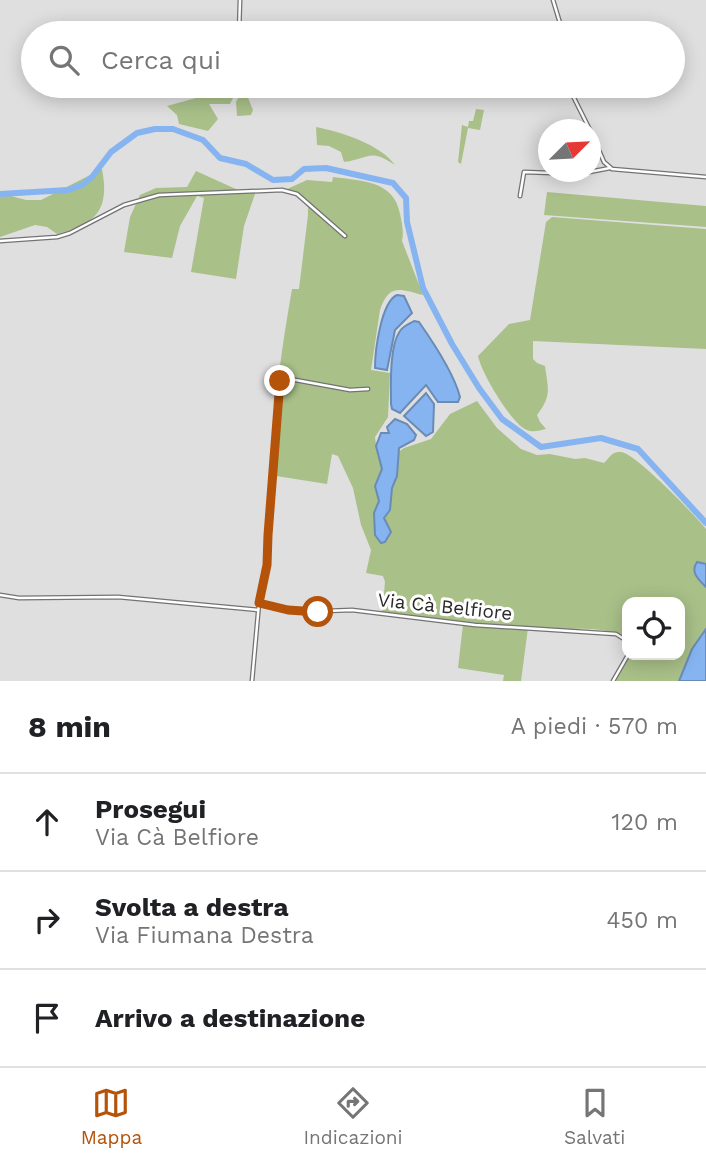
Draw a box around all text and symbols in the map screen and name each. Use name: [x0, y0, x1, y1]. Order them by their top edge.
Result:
search box: [21, 21, 685, 98]
icon: search: [45, 41, 83, 79]
text: Cerca qui: [101, 45, 221, 75]
north arrow: [538, 119, 601, 182]
route end: [264, 365, 295, 396]
street label: Via Cà Belfiore: [376, 588, 514, 625]
route start: [302, 596, 333, 627]
map controls: [622, 597, 685, 660]
button: locate: [622, 597, 685, 660]
text: 8 min: [28, 709, 111, 744]
text: A piedi · 570 m: [511, 713, 678, 740]
text: Prosegui: [95, 794, 206, 824]
icon: ahead: [28, 803, 66, 841]
text: 120 m: [612, 809, 678, 836]
text: Via Cà Belfiore: [95, 824, 259, 851]
text: Svolta a destra: [95, 892, 288, 922]
icon: right: [28, 901, 66, 939]
text: 450 m: [606, 907, 678, 934]
text: Via Fiumana Destra: [95, 922, 314, 949]
icon: arrive: [28, 999, 66, 1037]
text: Arrivo a destinazione: [95, 1003, 365, 1033]
tab: Mappa: [81, 1084, 142, 1149]
tab: Indicazioni: [304, 1084, 403, 1149]
tab: Salvati: [564, 1084, 625, 1149]

